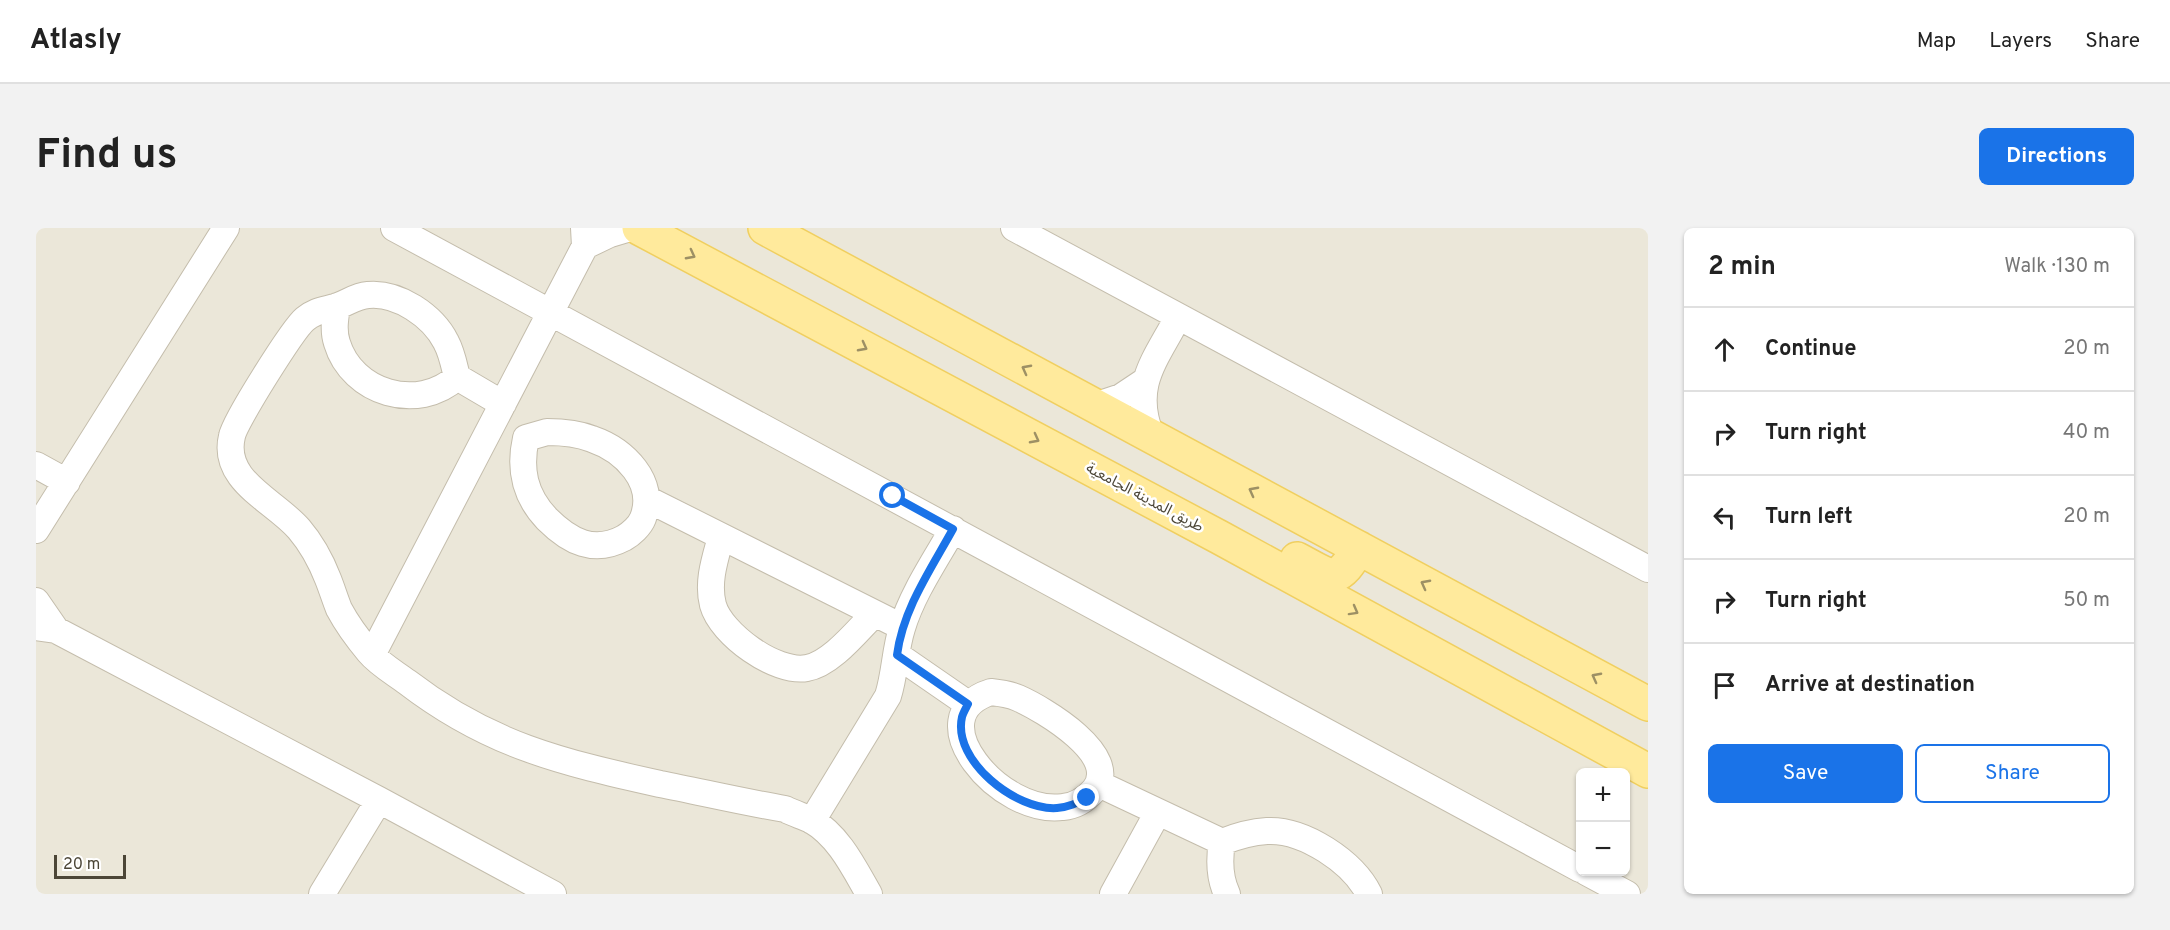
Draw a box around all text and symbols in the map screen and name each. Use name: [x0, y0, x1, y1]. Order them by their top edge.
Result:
text: Atlasly: [30, 23, 122, 59]
text: Map: [1917, 28, 1956, 55]
text: Layers: [1989, 28, 2052, 55]
text: Share: [2085, 28, 2140, 55]
button: Directions: [1979, 128, 2134, 185]
text: Find us: [36, 130, 177, 183]
one-way arrow: [684, 248, 695, 260]
text: 2 min: [1708, 251, 1776, 284]
text: Walk · 130 m: [2004, 254, 2110, 280]
icon: ahead: [1708, 333, 1741, 366]
text: Continue: [1765, 336, 1856, 363]
text: 20 m: [2063, 336, 2110, 362]
one-way arrow: [856, 340, 867, 351]
one-way arrow: [1022, 365, 1032, 376]
icon: right: [1708, 417, 1741, 450]
text: Turn right: [1765, 420, 1867, 447]
text: 40 m: [2063, 420, 2110, 446]
one-way arrow: [1029, 432, 1039, 443]
street label: طريق المدينة الجامعية: [1082, 459, 1206, 537]
route start: [879, 482, 905, 508]
one-way arrow: [1249, 487, 1259, 498]
icon: left: [1708, 501, 1741, 534]
text: Turn left: [1765, 504, 1853, 531]
text: 20 m: [2063, 504, 2110, 530]
one-way arrow: [1421, 580, 1431, 591]
icon: right: [1708, 585, 1741, 618]
text: Turn right: [1765, 588, 1867, 615]
text: 50 m: [2063, 588, 2110, 614]
one-way arrow: [1348, 604, 1359, 615]
icon: arrive: [1708, 669, 1741, 702]
text: Arrive at destination: [1765, 672, 1975, 699]
one-way arrow: [1592, 673, 1603, 684]
button: Save: [1708, 744, 1903, 803]
button: Share: [1915, 744, 2110, 803]
map controls: [1576, 768, 1630, 876]
button: +: [1576, 768, 1630, 822]
route end: [1073, 784, 1099, 810]
button: −: [1576, 822, 1630, 876]
scale bar: [54, 852, 126, 880]
text: 20 m: [63, 855, 100, 875]

